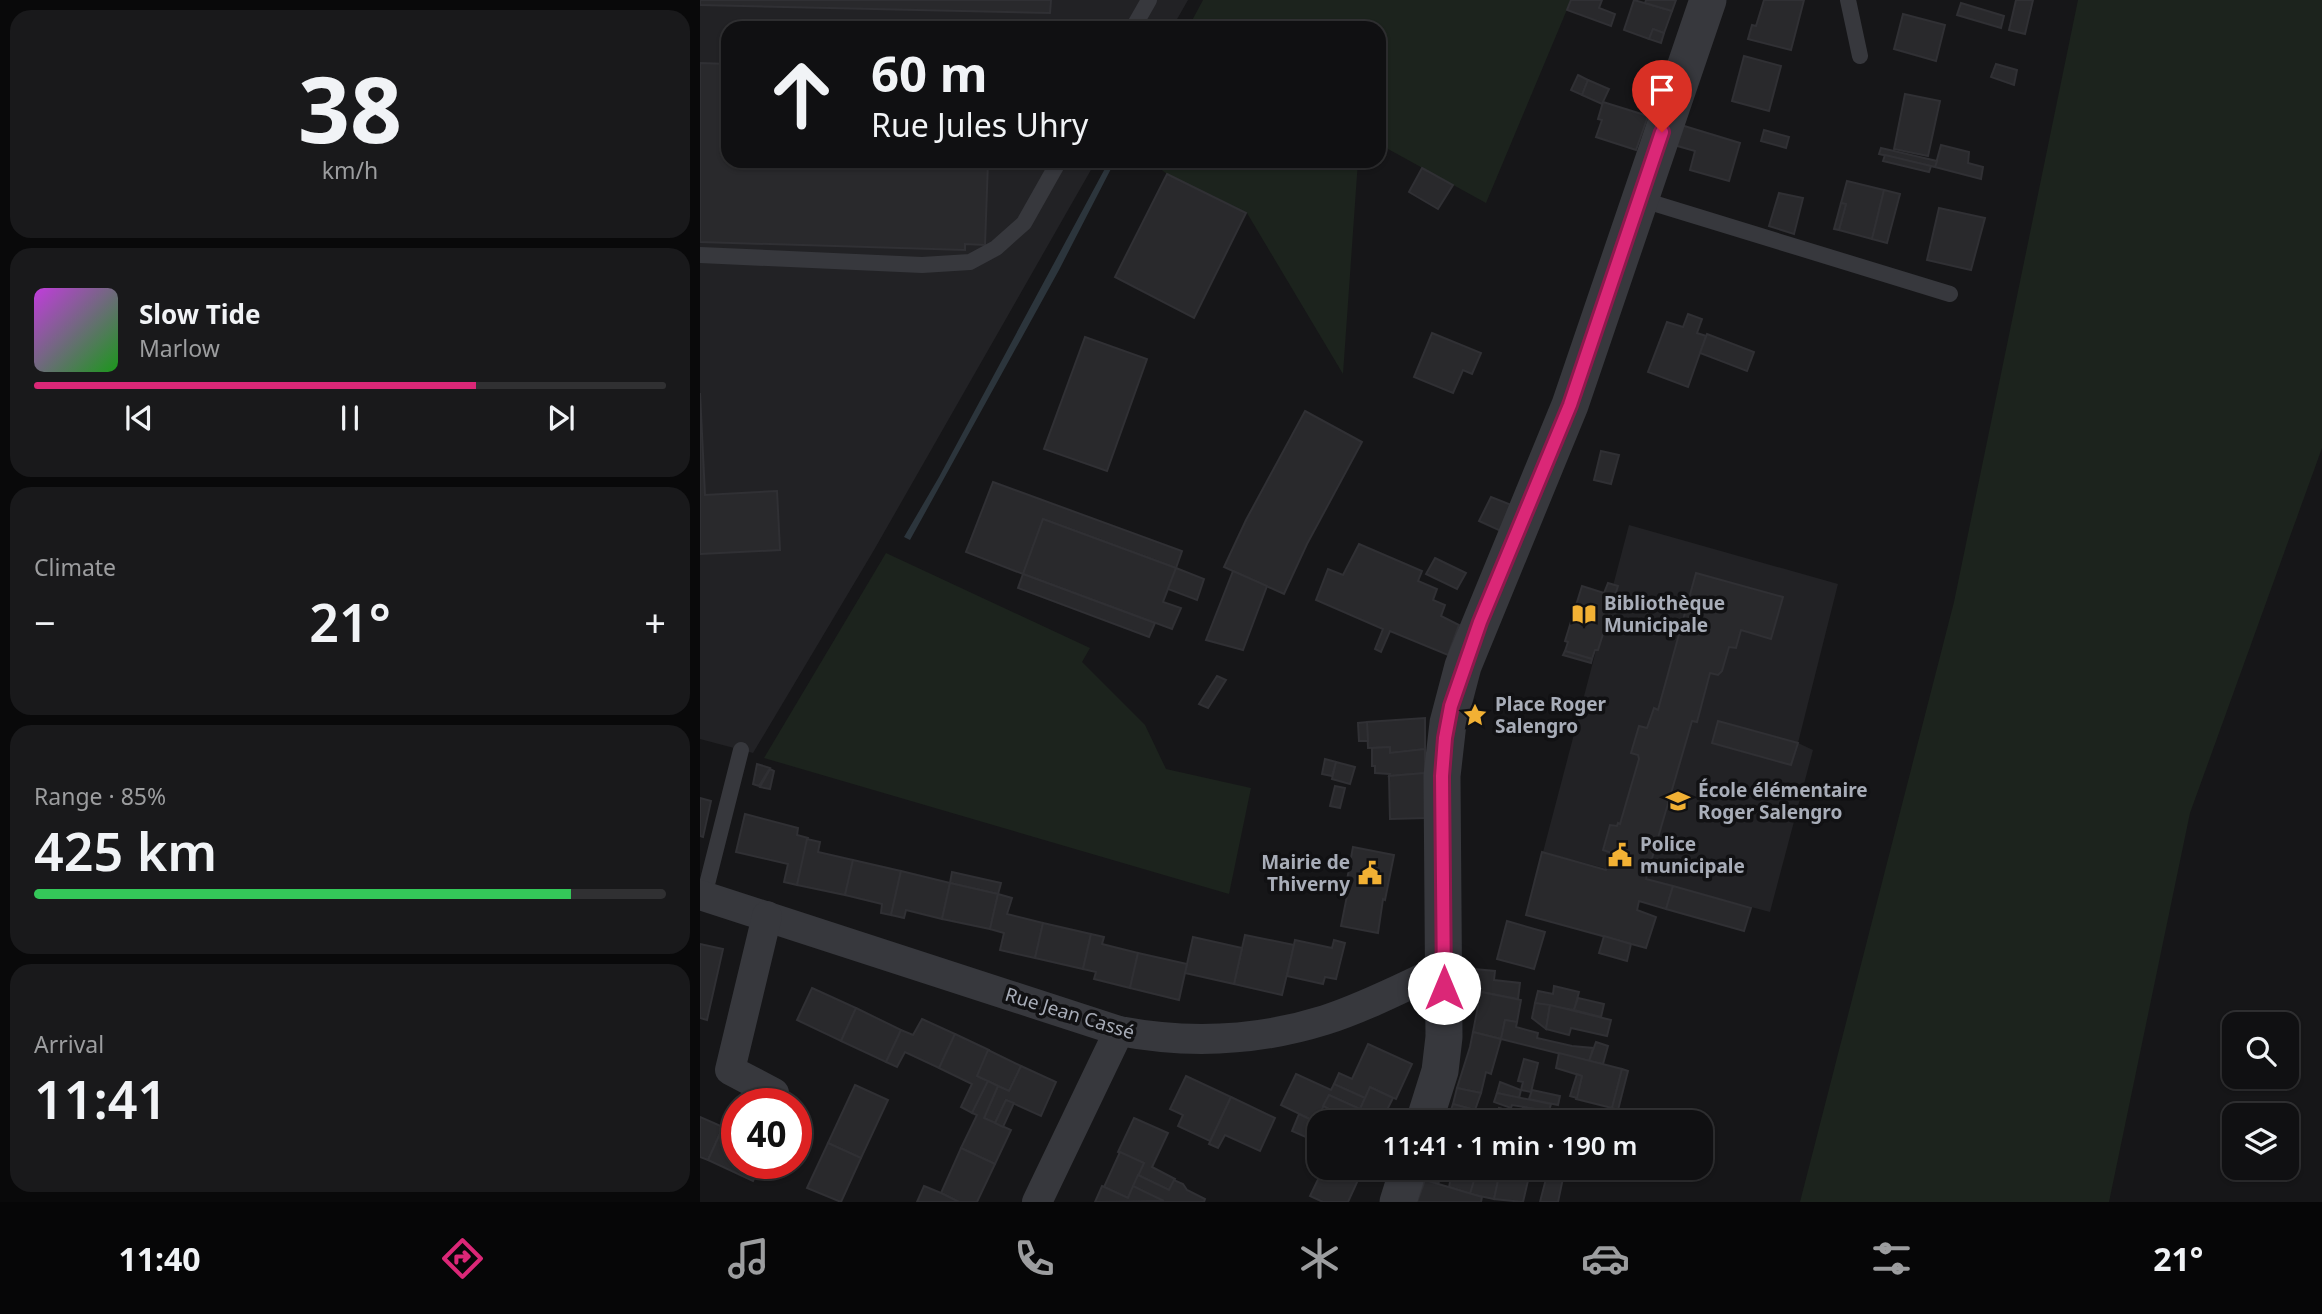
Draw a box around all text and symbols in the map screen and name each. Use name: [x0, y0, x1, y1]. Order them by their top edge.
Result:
text: 60 m: [871, 40, 988, 106]
text: 38: [298, 46, 402, 170]
icon: ahead: [756, 49, 847, 140]
pin: [1632, 60, 1692, 132]
icon: arrive: [1643, 71, 1681, 109]
text: Rue Jules Uhry: [871, 103, 1088, 146]
text: km/h: [322, 154, 378, 186]
text: Slow Tide: [139, 296, 261, 332]
text: Marlow: [139, 332, 220, 364]
icon: previous: [120, 399, 158, 437]
icon: pause: [331, 399, 369, 437]
icon: next: [542, 399, 580, 437]
text: Climate: [34, 551, 116, 583]
text: 21°: [309, 586, 391, 657]
place label: Bibliothèque Municipale: [1604, 590, 1725, 638]
text: −: [34, 596, 56, 648]
text: +: [644, 596, 666, 648]
library icon: Bibliothèque Municipale: [1570, 600, 1598, 628]
place label: Place Roger Salengro: [1495, 691, 1607, 739]
place icon: Place Roger Salengro: [1461, 701, 1489, 729]
place label: École élémentaire Roger Salengro: [1698, 777, 1868, 825]
text: Range · 85%: [34, 780, 166, 812]
school or university icon: École élémentaire Roger Salengro: [1664, 787, 1692, 815]
text: 425 km: [34, 815, 217, 886]
place label: Police municipale: [1640, 831, 1745, 879]
public building icon: Police municipale: [1606, 841, 1634, 869]
place label: Mairie de Thiverny: [1261, 849, 1350, 897]
public building icon: Mairie de Thiverny: [1356, 859, 1384, 887]
position arrow: [1407, 951, 1481, 1025]
street label: Rue Jean Cassé: [1002, 981, 1138, 1045]
map controls: [2222, 1012, 2299, 1180]
button: search: [2222, 1012, 2299, 1089]
text: Arrival: [34, 1028, 104, 1060]
text: 11:41: [34, 1063, 167, 1134]
speed limit sign: 40: [721, 1088, 812, 1179]
button: layers: [2222, 1103, 2299, 1180]
text: 11:41 · 1 min · 190 m: [1383, 1127, 1637, 1163]
icon: directions: [438, 1234, 487, 1283]
icon: music: [724, 1234, 773, 1283]
icon: phone: [1010, 1234, 1059, 1283]
icon: climate: [1295, 1234, 1344, 1283]
icon: car: [1581, 1234, 1630, 1283]
icon: filters: [1867, 1234, 1916, 1283]
text: 11:40: [118, 1237, 201, 1280]
text: 21°: [2153, 1237, 2203, 1280]

